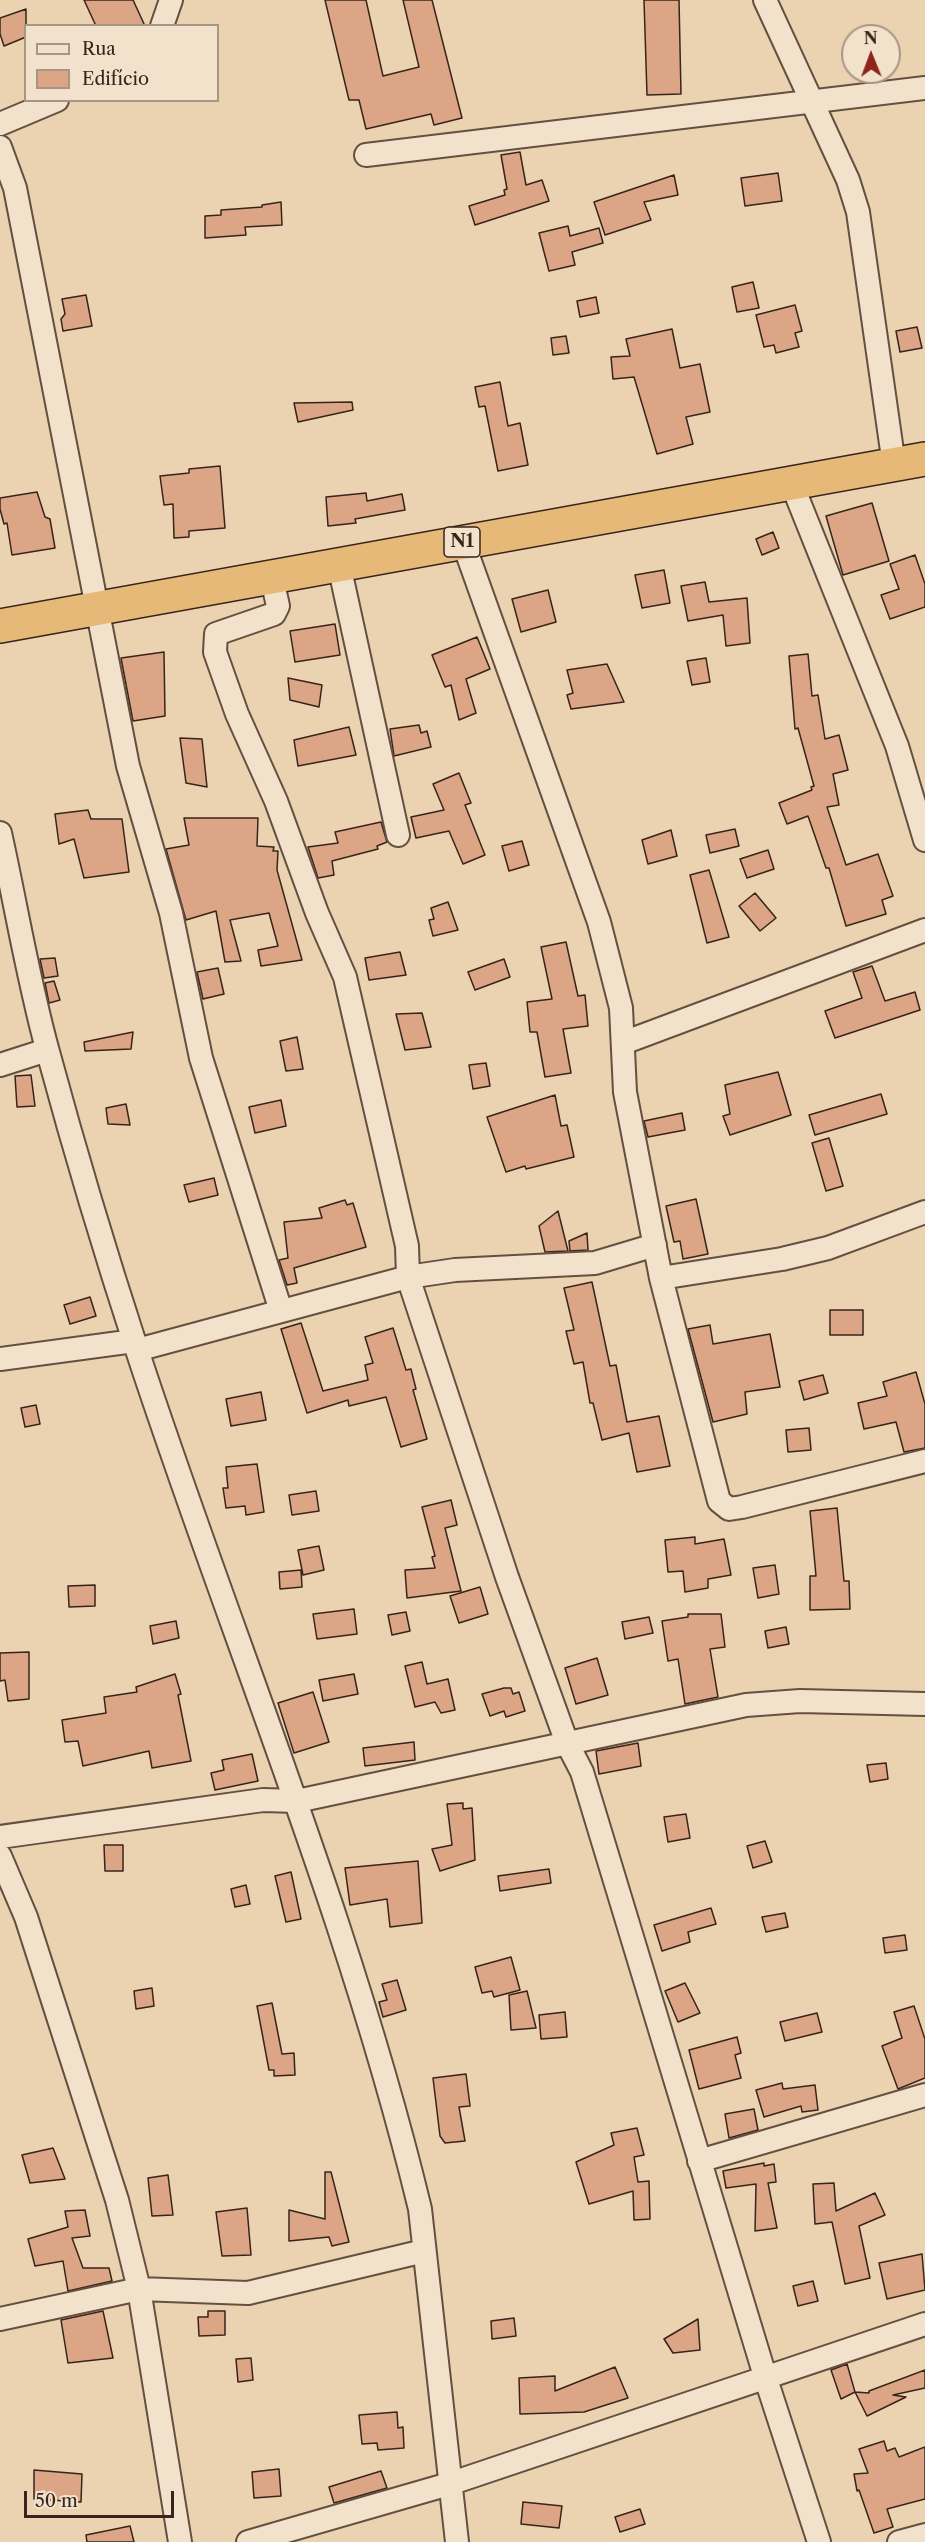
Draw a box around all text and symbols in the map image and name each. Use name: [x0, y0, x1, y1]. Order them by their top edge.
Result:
legend: [24, 24, 219, 102]
north arrow: [841, 24, 901, 84]
text: N: [864, 28, 878, 48]
text: Rua: [82, 38, 116, 60]
text: Edifício: [82, 68, 149, 90]
road number: N1: [444, 527, 480, 557]
scale bar: [27, 2479, 177, 2517]
text: 50 m: [35, 2490, 78, 2512]

